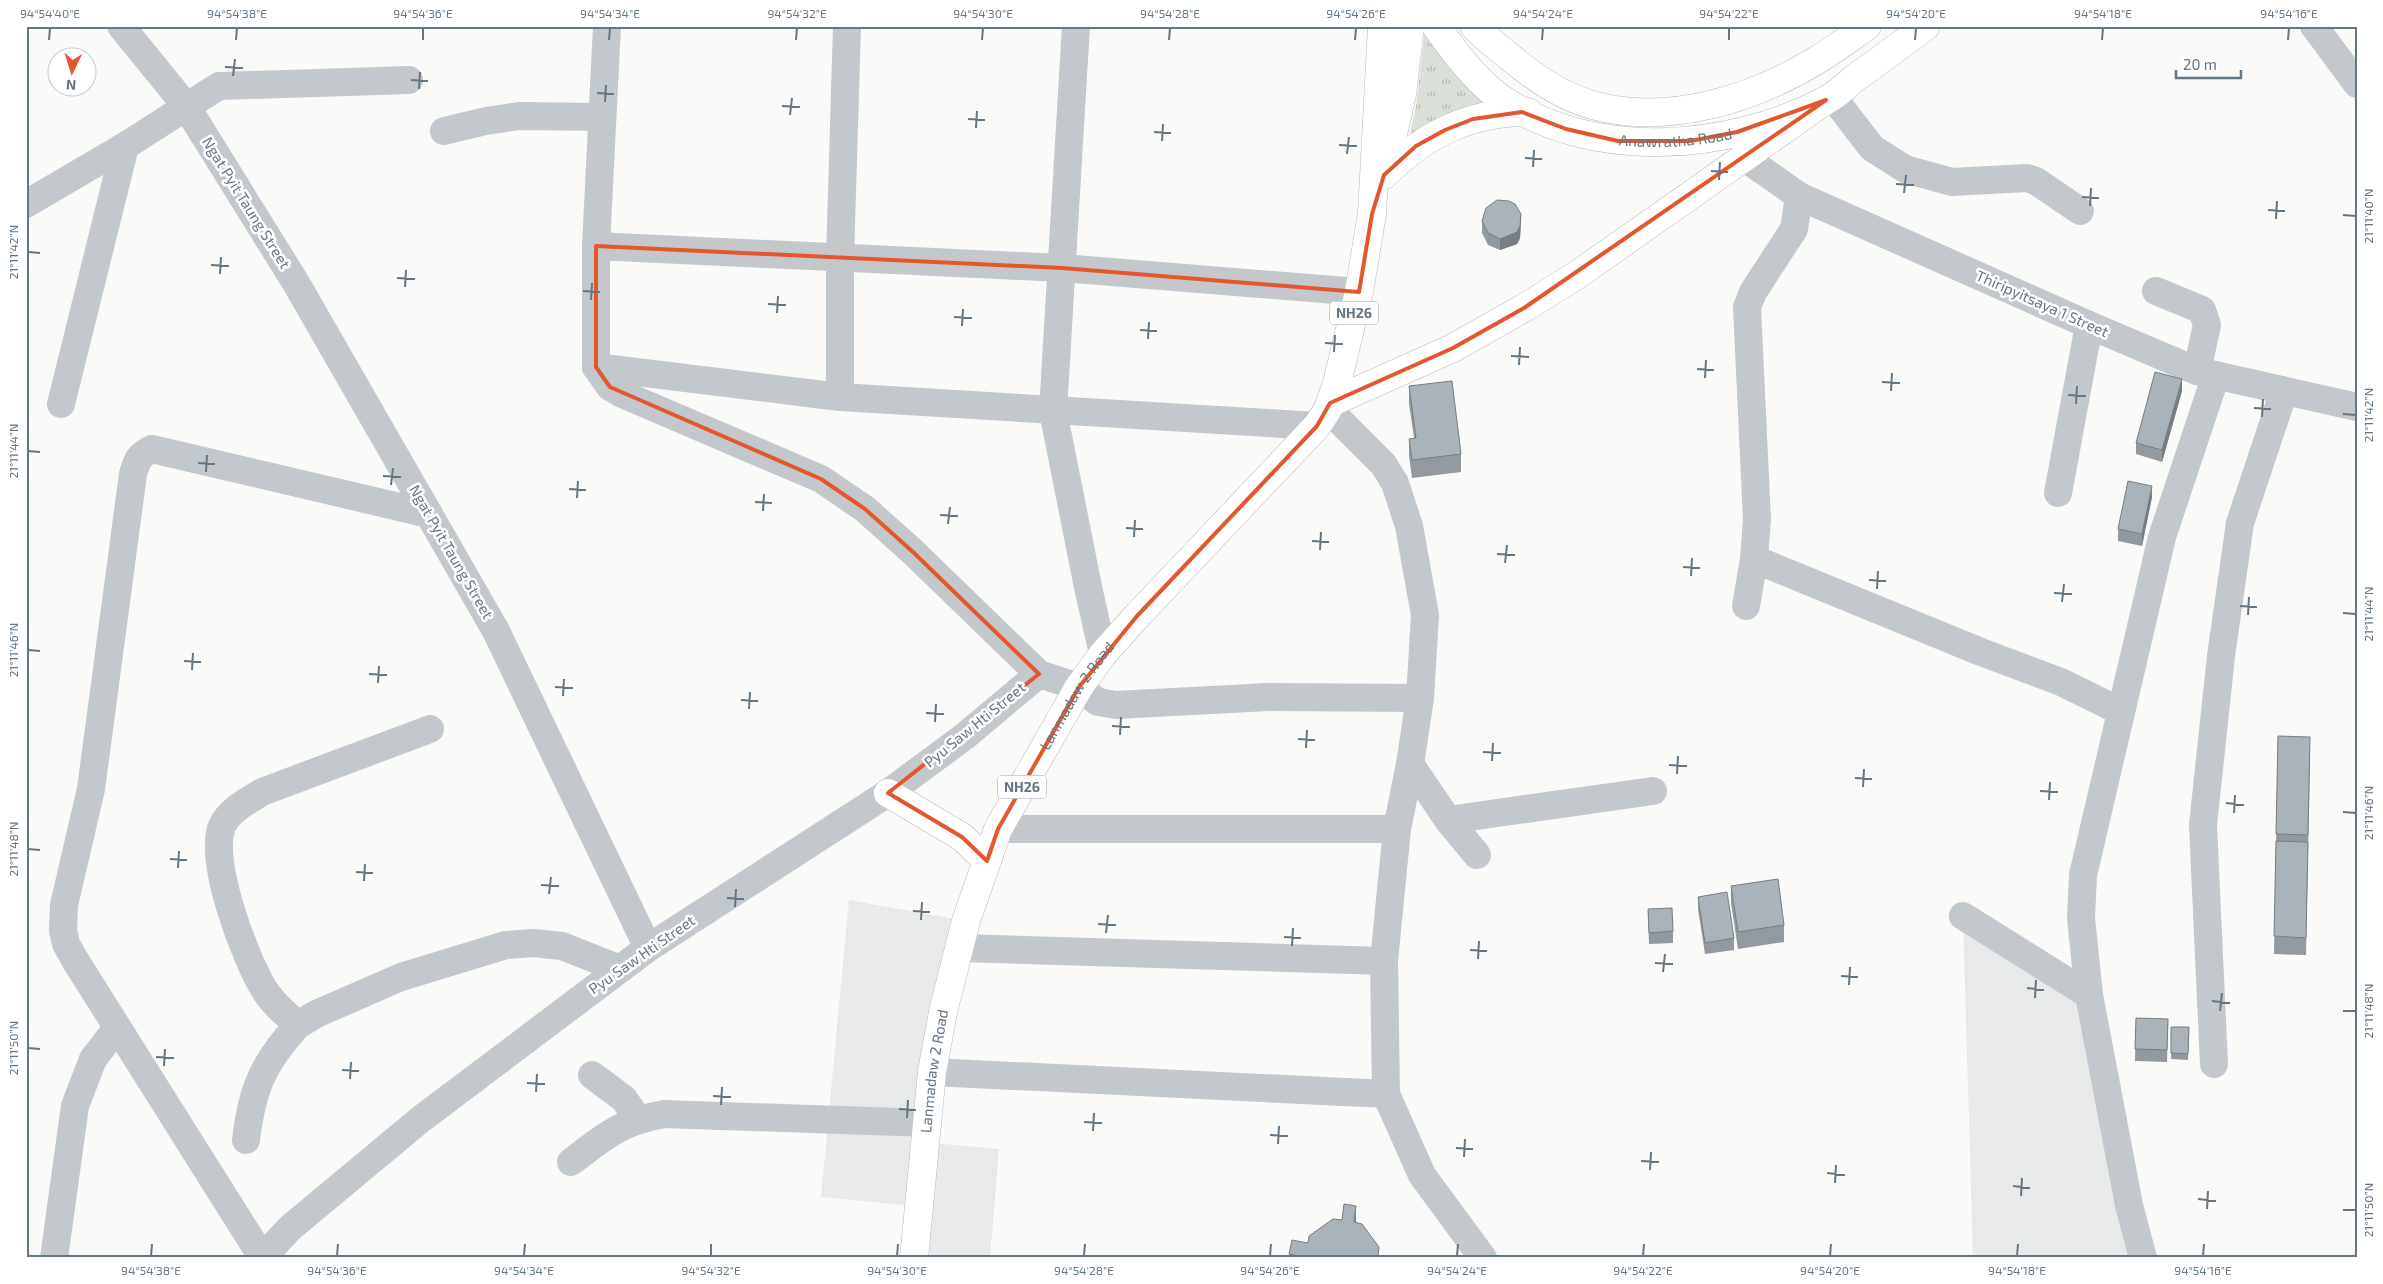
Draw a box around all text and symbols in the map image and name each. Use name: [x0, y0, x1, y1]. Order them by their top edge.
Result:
text: 94°54'40"E: [20, 6, 80, 20]
text: 94°54'38"E: [207, 6, 267, 20]
text: 94°54'36"E: [393, 6, 453, 20]
text: 94°54'34"E: [580, 6, 640, 20]
text: 94°54'32"E: [767, 6, 827, 20]
text: 94°54'30"E: [953, 6, 1013, 20]
text: 94°54'28"E: [1140, 6, 1200, 20]
text: 94°54'26"E: [1326, 6, 1386, 20]
text: 94°54'24"E: [1513, 6, 1573, 20]
text: 94°54'22"E: [1699, 6, 1759, 20]
text: 94°54'20"E: [1886, 6, 1946, 20]
text: 94°54'18"E: [2074, 6, 2132, 20]
text: 94°54'16"E: [2260, 6, 2318, 20]
north arrow: [48, 48, 98, 98]
scale bar: [2176, 48, 2240, 80]
text: 20 m: [2183, 55, 2217, 73]
text: N: [65, 77, 77, 94]
street label: Anawratha Road: [1618, 124, 1734, 150]
street label: Ngat Pyit Taung Street: [199, 133, 295, 272]
text: 21°11'40"N: [2361, 188, 2375, 244]
text: 21°11'42"N: [6, 225, 20, 279]
street label: Thiripyitsaya 1 Street: [1973, 266, 2112, 341]
road number: NH26: [1330, 302, 1378, 324]
text: 21°11'42"N: [2361, 388, 2375, 442]
text: 21°11'44"N: [6, 423, 20, 479]
street label: Ngat Pyit Taung Street: [406, 481, 498, 622]
text: 21°11'44"N: [2361, 586, 2375, 642]
text: 21°11'46"N: [6, 623, 20, 677]
street label: Lanmadaw 2 Road: [1035, 638, 1118, 753]
street label: Pyu Saw Hti Street: [920, 678, 1029, 771]
road number: NH26: [998, 776, 1046, 799]
text: 21°11'46"N: [2361, 786, 2375, 840]
text: 21°11'48"N: [6, 821, 20, 877]
street label: Pyu Saw Hti Street: [585, 911, 698, 997]
text: 21°11'48"N: [2361, 983, 2375, 1039]
street label: Lanmadaw 2 Road: [916, 1008, 951, 1134]
text: 21°11'50"N: [6, 1021, 20, 1075]
text: 21°11'50"N: [2361, 1183, 2375, 1237]
text: 94°54'38"E: [121, 1263, 181, 1277]
text: 94°54'36"E: [307, 1263, 367, 1277]
text: 94°54'34"E: [494, 1263, 554, 1277]
text: 94°54'32"E: [681, 1263, 741, 1277]
text: 94°54'30"E: [867, 1263, 927, 1277]
text: 94°54'28"E: [1054, 1263, 1114, 1277]
text: 94°54'26"E: [1240, 1263, 1300, 1277]
text: 94°54'24"E: [1427, 1263, 1487, 1277]
text: 94°54'22"E: [1613, 1263, 1673, 1277]
text: 94°54'20"E: [1800, 1263, 1860, 1277]
text: 94°54'18"E: [1988, 1263, 2046, 1277]
text: 94°54'16"E: [2174, 1263, 2232, 1277]

